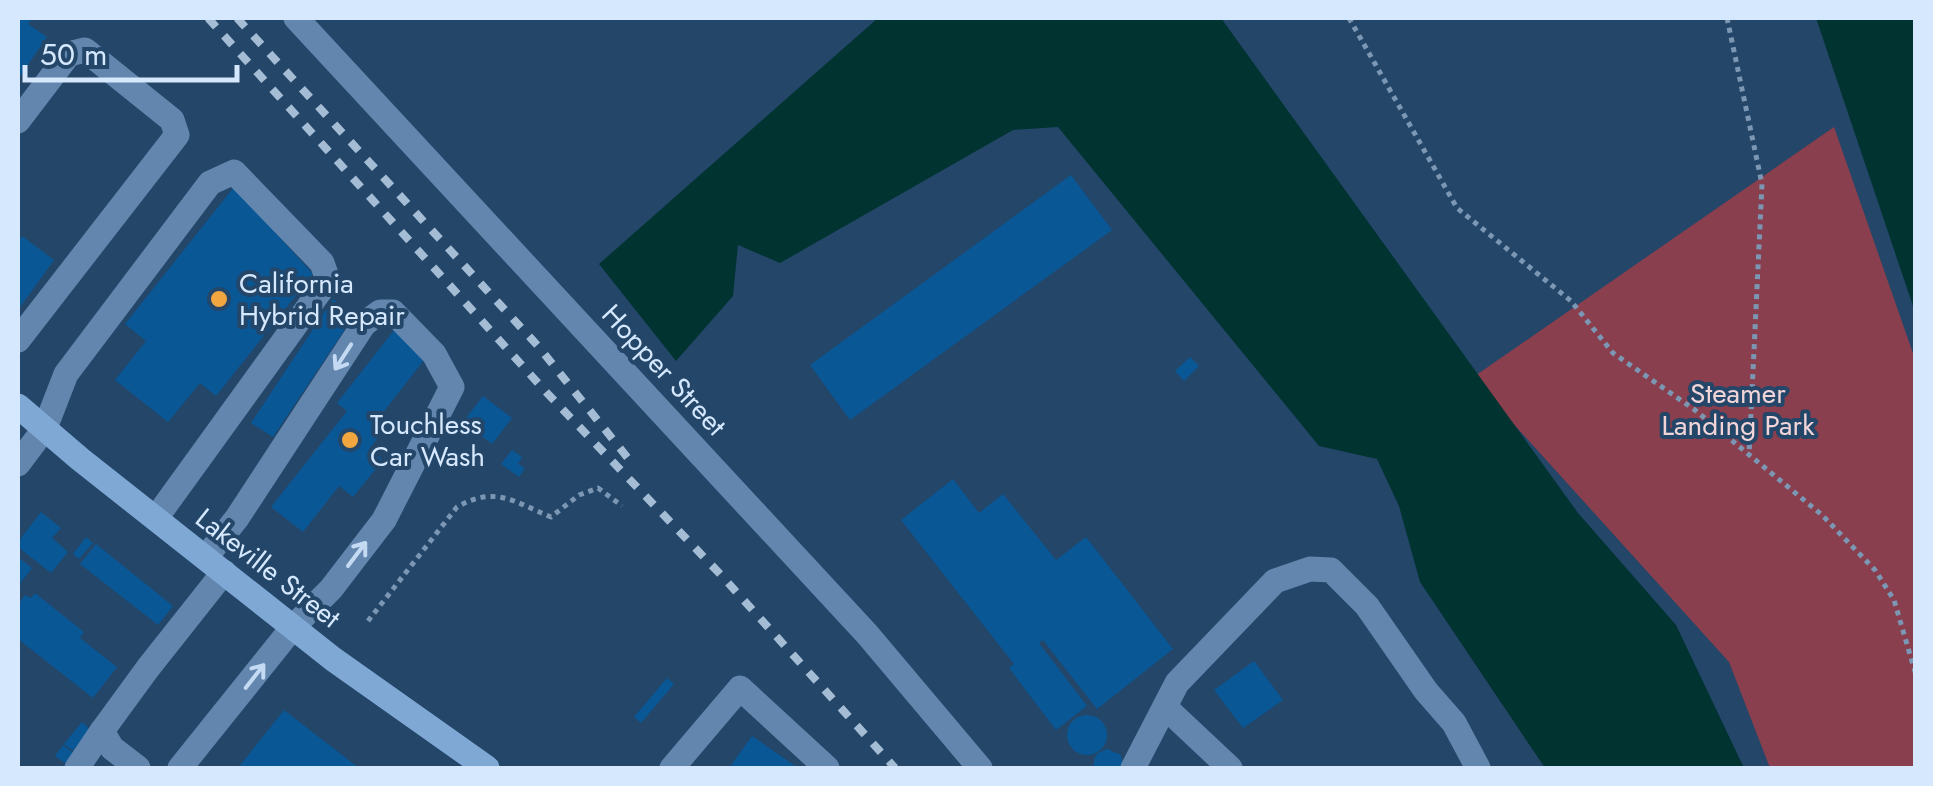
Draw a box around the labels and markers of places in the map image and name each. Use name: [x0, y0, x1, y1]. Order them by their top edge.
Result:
place label: California Hybrid Repair: [239, 263, 405, 336]
marker: California Hybrid Repair: [208, 288, 230, 310]
place label: Touchless Car Wash: [370, 404, 485, 477]
marker: Touchless Car Wash: [339, 429, 361, 451]

